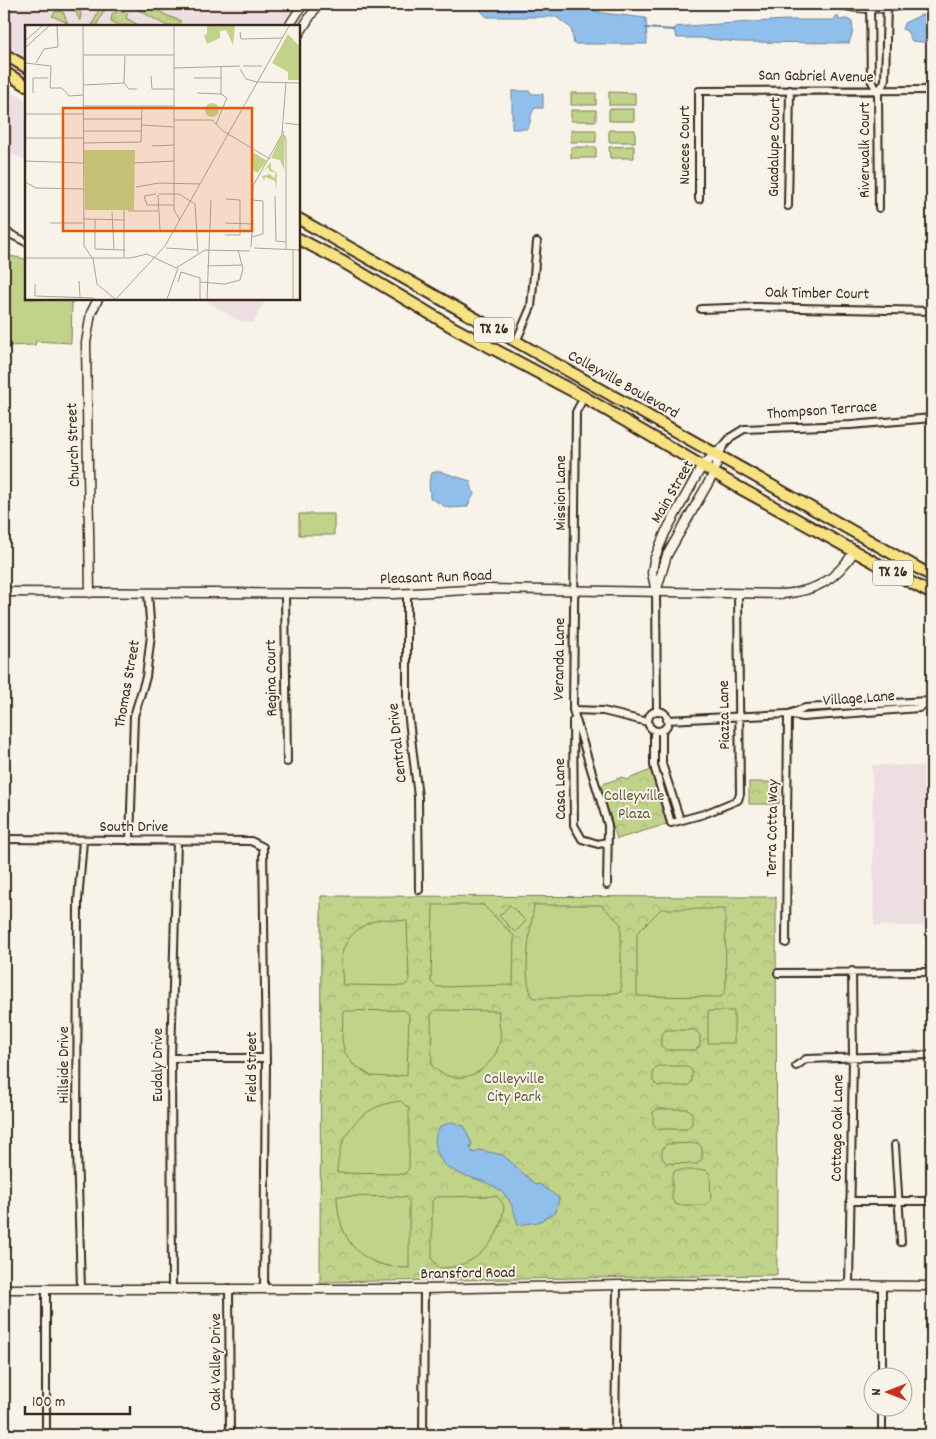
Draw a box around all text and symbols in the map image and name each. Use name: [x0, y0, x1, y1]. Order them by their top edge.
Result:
inset map: [25, 25, 300, 300]
street label: San Gabriel Avenue: [758, 64, 874, 90]
street label: Guadalupe Court: [763, 97, 787, 197]
street label: Riverwalk Court: [854, 102, 877, 198]
street label: Nueces Court: [674, 105, 697, 185]
street label: Oak Timber Court: [765, 282, 870, 306]
road number: TX 26: [474, 318, 514, 342]
street label: Colleyville Boulevard: [563, 345, 683, 425]
street label: Thompson Terrace: [766, 396, 878, 426]
street label: Church Street: [61, 402, 87, 488]
street label: Mission Lane: [550, 455, 573, 531]
street label: Main Street: [646, 456, 700, 528]
road number: TX 26: [873, 560, 913, 586]
street label: Pleasant Run Road: [379, 565, 493, 591]
street label: Veranda Lane: [548, 617, 572, 701]
street label: Thomas Street: [109, 638, 147, 730]
street label: Regina Court: [260, 639, 284, 717]
street label: Piazza Lane: [713, 680, 737, 750]
street label: Village Lane: [822, 685, 896, 713]
street label: Central Drive: [382, 702, 414, 784]
street label: Casa Lane: [549, 758, 573, 820]
street label: Terra Cotta Way: [761, 778, 785, 877]
park label: Colleyville Plaza: [604, 785, 664, 826]
street label: South Drive: [100, 816, 168, 839]
street label: Hillside Drive: [53, 1026, 76, 1104]
street label: Eudaly Drive: [147, 1028, 170, 1102]
street label: Field Street: [241, 1031, 264, 1102]
park label: Colleyville City Park: [484, 1068, 544, 1109]
street label: Cottage Oak Lane: [826, 1074, 850, 1182]
street label: Bransford Road: [420, 1262, 516, 1286]
street label: Oak Valley Drive: [205, 1313, 228, 1411]
north arrow: [864, 1366, 914, 1416]
scale bar: [25, 1384, 130, 1416]
text: N: [867, 1388, 887, 1395]
text: 100 m: [32, 1392, 65, 1414]

